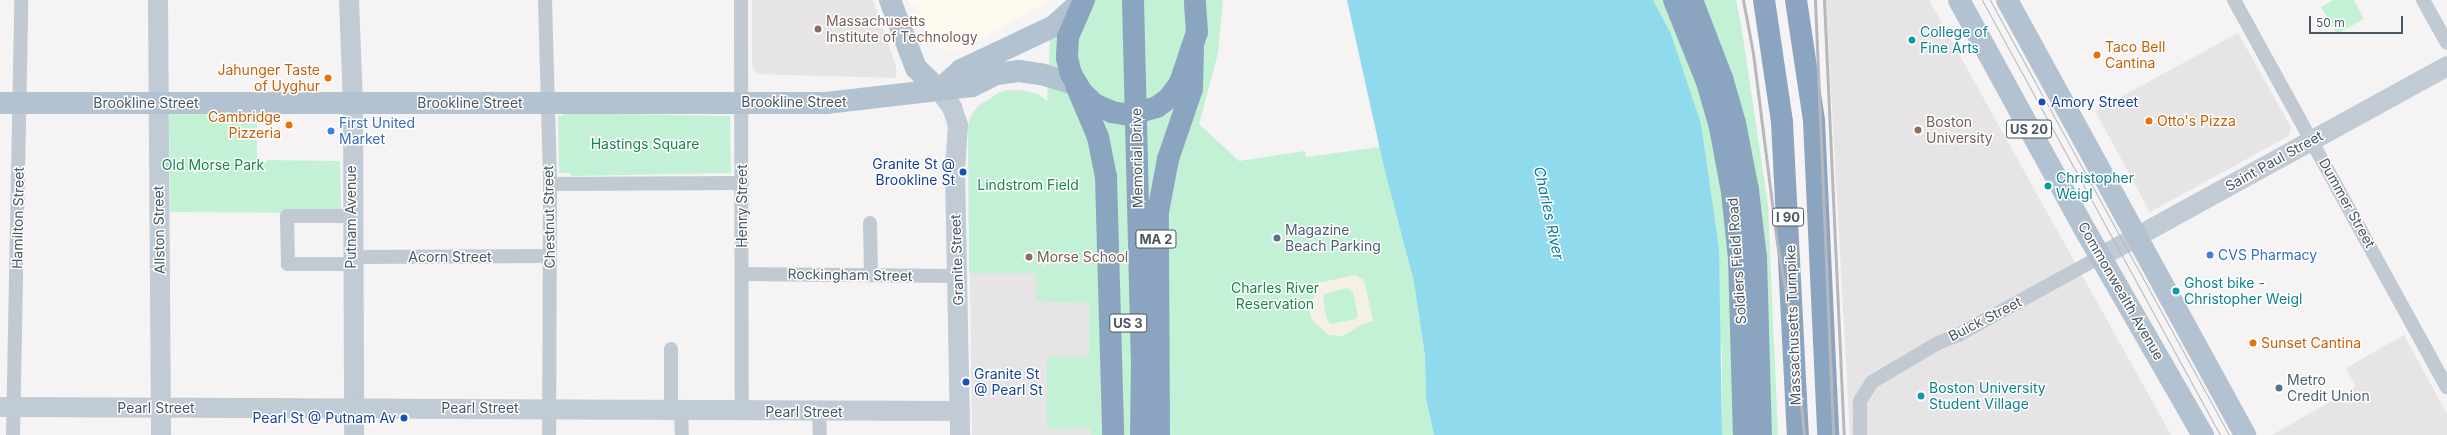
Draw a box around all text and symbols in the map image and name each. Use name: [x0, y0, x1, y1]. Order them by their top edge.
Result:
scale bar: [2311, 8, 2405, 34]
place label: Massachusetts Institute of Technology: [826, 13, 978, 46]
text: 50 m: [2316, 15, 2345, 30]
marker: Massachusetts Institute of Technology: [813, 24, 823, 34]
place label: College of Fine Arts: [1920, 24, 1988, 56]
marker: College of Fine Arts: [1907, 35, 1917, 45]
place label: Taco Bell Cantina: [2105, 39, 2165, 72]
marker: Taco Bell Cantina: [2092, 50, 2102, 60]
place label: Jahunger Taste of Uyghur: [217, 62, 320, 94]
marker: Jahunger Taste of Uyghur: [323, 73, 333, 83]
street label: Brookline Street: [741, 94, 847, 110]
place label: Amory Street: [2051, 94, 2138, 110]
street label: Brookline Street: [93, 95, 199, 111]
street label: Brookline Street: [417, 95, 523, 111]
marker: Amory Street: [2036, 96, 2048, 108]
street label: Memorial Drive: [1128, 108, 1146, 208]
place label: Cambridge Pizzeria: [208, 109, 281, 142]
place label: Otto's Pizza: [2157, 113, 2236, 129]
place label: Boston University: [1926, 114, 1993, 146]
place label: First United Market: [339, 115, 415, 148]
marker: Otto's Pizza: [2144, 116, 2154, 126]
road number: US 20: [2005, 118, 2053, 140]
marker: Cambridge Pizzeria: [284, 120, 294, 130]
marker: Boston University: [1913, 125, 1923, 135]
marker: First United Market: [326, 126, 336, 136]
street label: Saint Paul Street: [2222, 127, 2326, 195]
park label: Hastings Square: [591, 136, 699, 152]
street label: Dummer Street: [2315, 155, 2379, 251]
place label: Granite St @ Brookline St: [872, 156, 955, 188]
park label: Old Morse Park: [162, 157, 264, 173]
street label: Henry Street: [734, 164, 750, 248]
street label: Putnam Avenue: [343, 165, 359, 269]
street label: Chestnut Street: [540, 165, 558, 269]
water label: Charles River: [1530, 165, 1568, 261]
street label: Hamilton Street: [9, 167, 27, 269]
marker: Granite St @ Brookline St: [958, 167, 968, 177]
place label: Christopher Weigl: [2056, 170, 2134, 202]
park label: Lindstrom Field: [977, 177, 1079, 193]
marker: Christopher Weigl: [2043, 181, 2053, 191]
street label: Allston Street: [150, 186, 168, 274]
street label: Soldiers Field Road: [1724, 197, 1750, 325]
road number: I 90: [1772, 206, 1804, 228]
street label: Granite Street: [947, 214, 967, 306]
street label: Commonwealth Avenue: [2075, 219, 2167, 363]
place label: Magazine Beach Parking: [1285, 222, 1381, 254]
road number: MA 2: [1135, 228, 1177, 250]
marker: Magazine Beach Parking: [1272, 233, 1282, 243]
street label: Massachusetts Turnpike: [1782, 244, 1804, 406]
place label: CVS Pharmacy: [2218, 247, 2317, 263]
street label: Acorn Street: [408, 249, 492, 265]
place label: Morse School: [1037, 249, 1128, 265]
marker: CVS Pharmacy: [2205, 250, 2215, 260]
marker: Morse School: [1024, 252, 1034, 262]
street label: Rockingham Street: [787, 266, 913, 284]
place label: Ghost bike - Christopher Weigl: [2184, 275, 2302, 308]
park label: Charles River Reservation: [1231, 280, 1319, 312]
marker: Ghost bike - Christopher Weigl: [2171, 286, 2181, 296]
street label: Buick Street: [1946, 293, 2024, 345]
road number: US 3: [1109, 312, 1147, 334]
place label: Sunset Cantina: [2261, 335, 2361, 351]
marker: Sunset Cantina: [2248, 338, 2258, 348]
place label: Granite St @ Pearl St: [974, 366, 1043, 398]
place label: Metro Credit Union: [2287, 372, 2370, 404]
marker: Granite St @ Pearl St: [961, 377, 971, 387]
place label: Boston University Student Village: [1929, 380, 2046, 412]
marker: Metro Credit Union: [2274, 383, 2284, 393]
marker: Boston University Student Village: [1916, 391, 1926, 401]
street label: Pearl Street: [117, 400, 195, 416]
street label: Pearl Street: [441, 400, 519, 416]
street label: Pearl Street: [765, 404, 843, 420]
place label: Pearl St @ Putnam Av: [252, 410, 396, 426]
marker: Pearl St @ Putnam Av: [399, 413, 409, 423]

